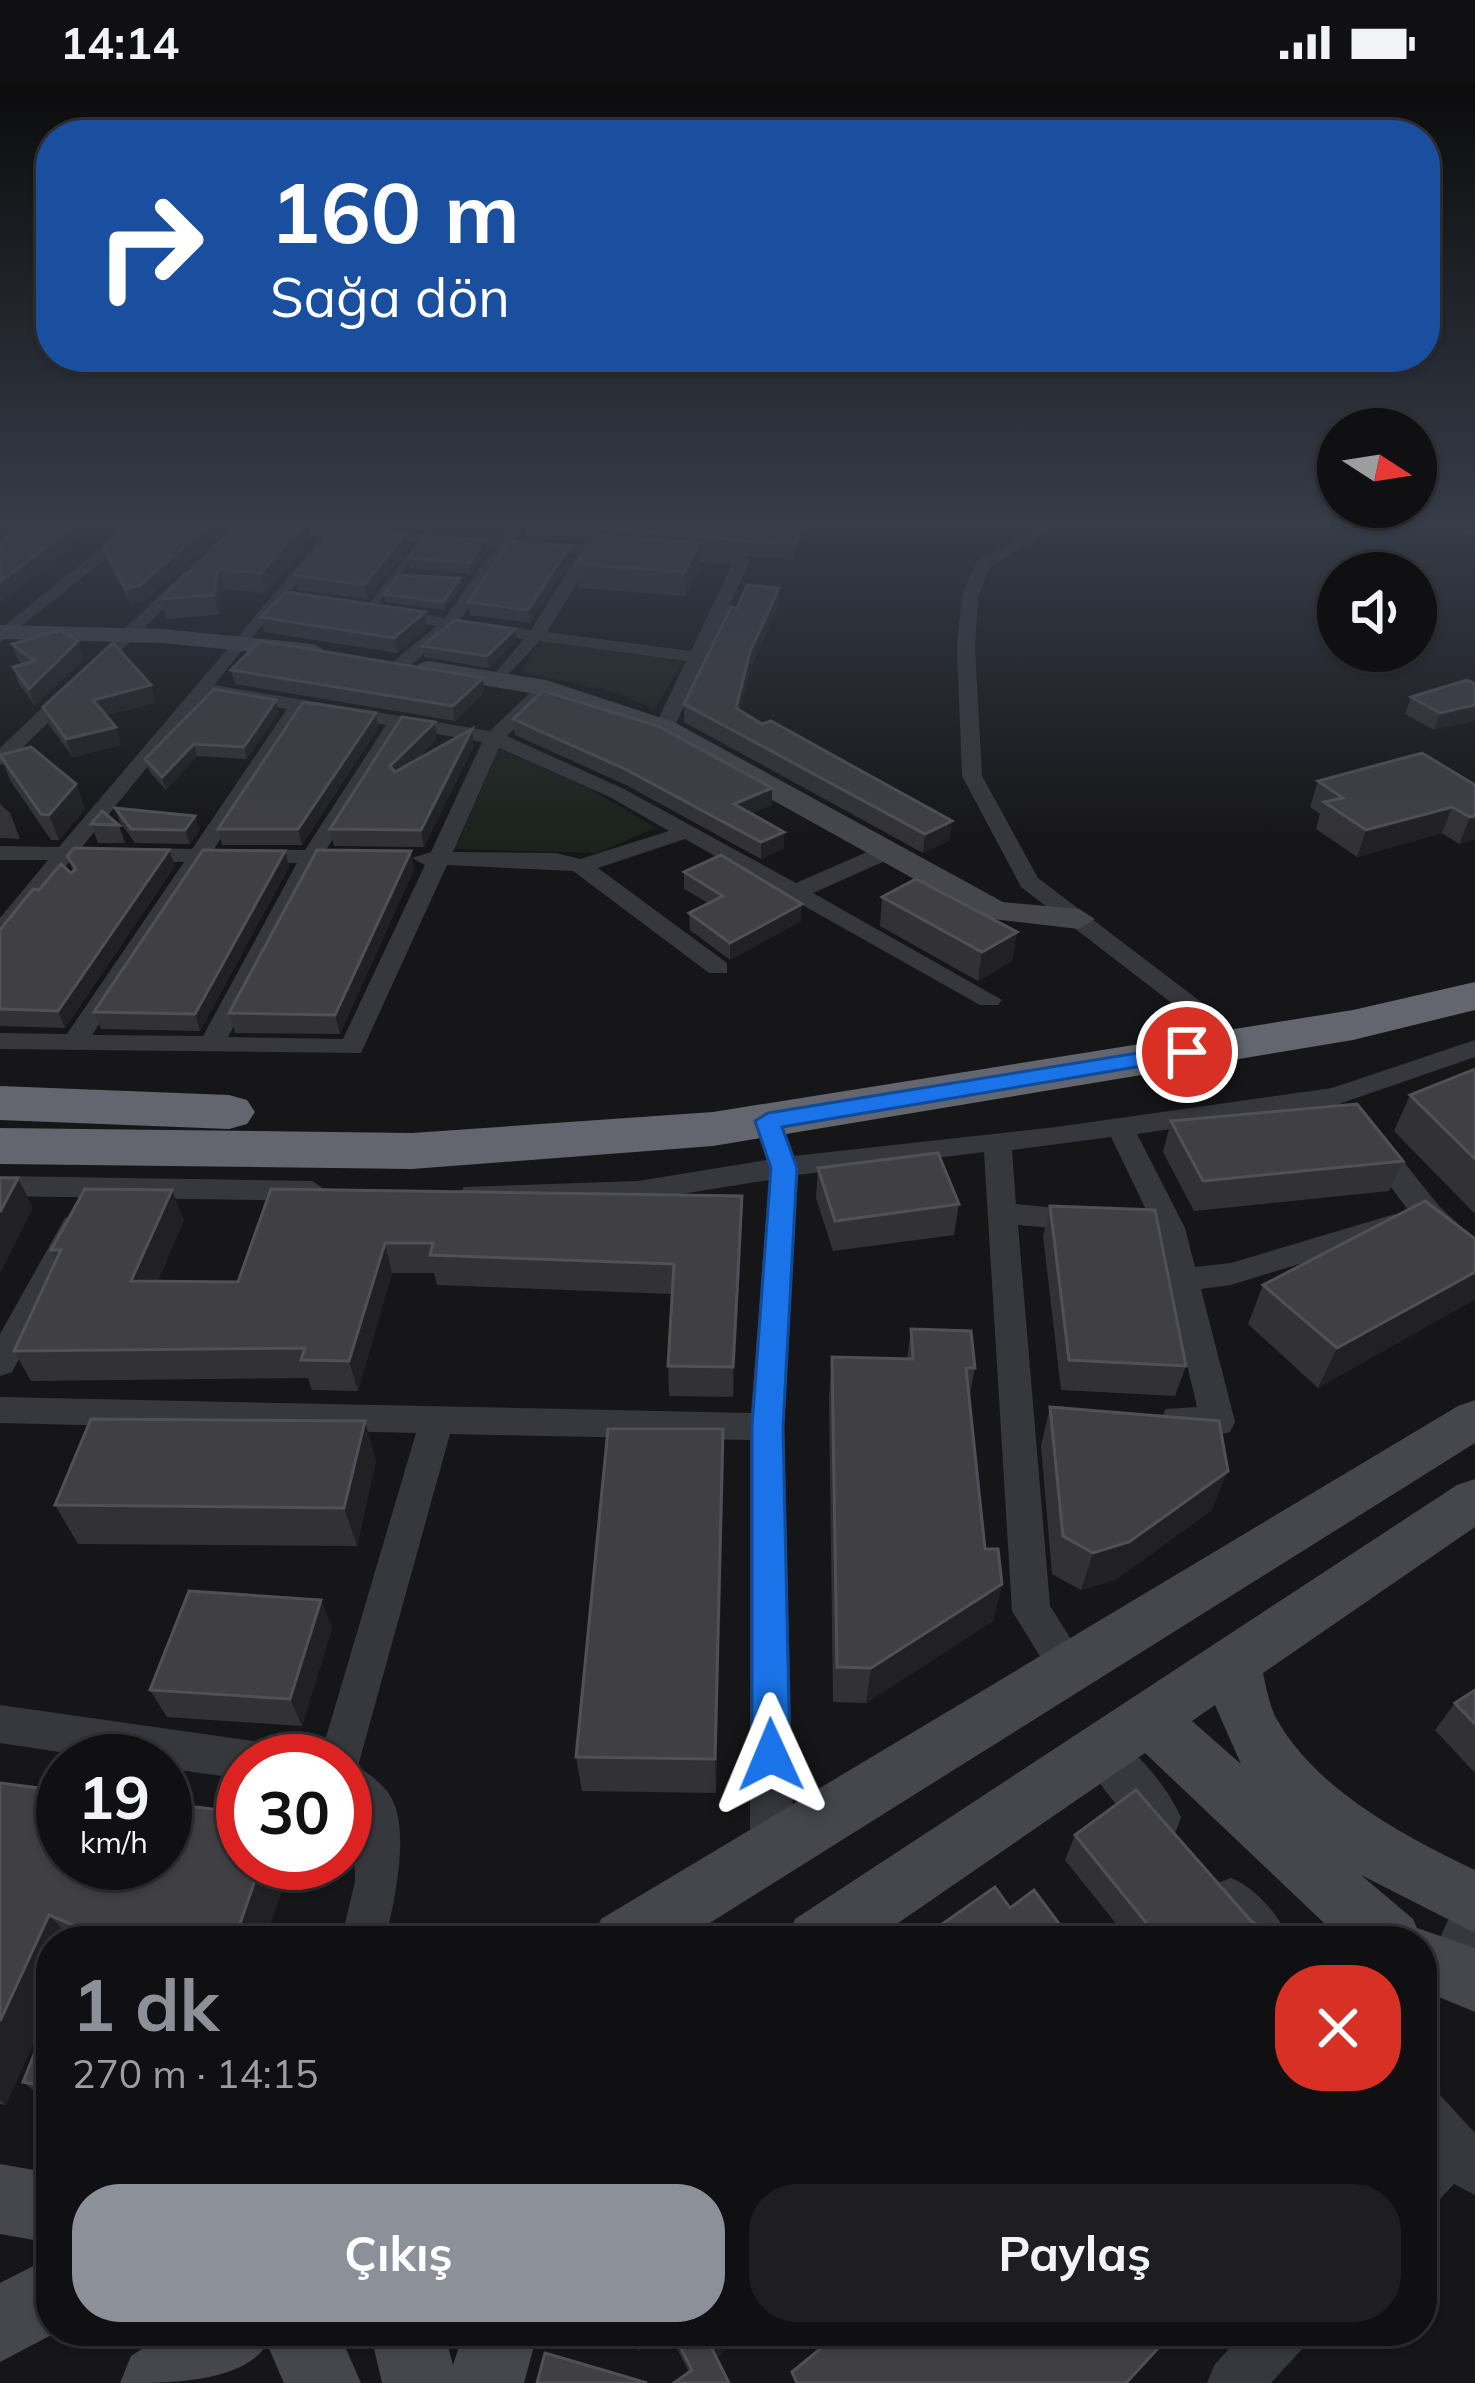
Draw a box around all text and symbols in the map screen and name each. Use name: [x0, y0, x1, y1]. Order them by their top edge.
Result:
text: 14:14: [60, 14, 179, 70]
text: 160 m: [270, 159, 520, 264]
icon: right: [72, 168, 228, 324]
text: Sağa dön: [270, 263, 510, 331]
north arrow: [1317, 408, 1437, 528]
map controls: [1317, 408, 1437, 672]
button: sound: [1317, 552, 1437, 672]
pin: [1136, 1001, 1238, 1103]
icon: arrive: [1154, 1019, 1220, 1085]
position arrow: [708, 1692, 834, 1818]
speed limit sign: 30: [216, 1734, 372, 1890]
text: 19: [78, 1759, 150, 1834]
text: km/h: [80, 1823, 148, 1861]
text: 1 dk: [72, 1959, 219, 2049]
button: close: [1275, 1965, 1401, 2091]
text: 270 m · 14:15: [72, 2049, 318, 2098]
button: Çıkış: [72, 2184, 725, 2322]
button: Paylaş: [749, 2184, 1401, 2322]

